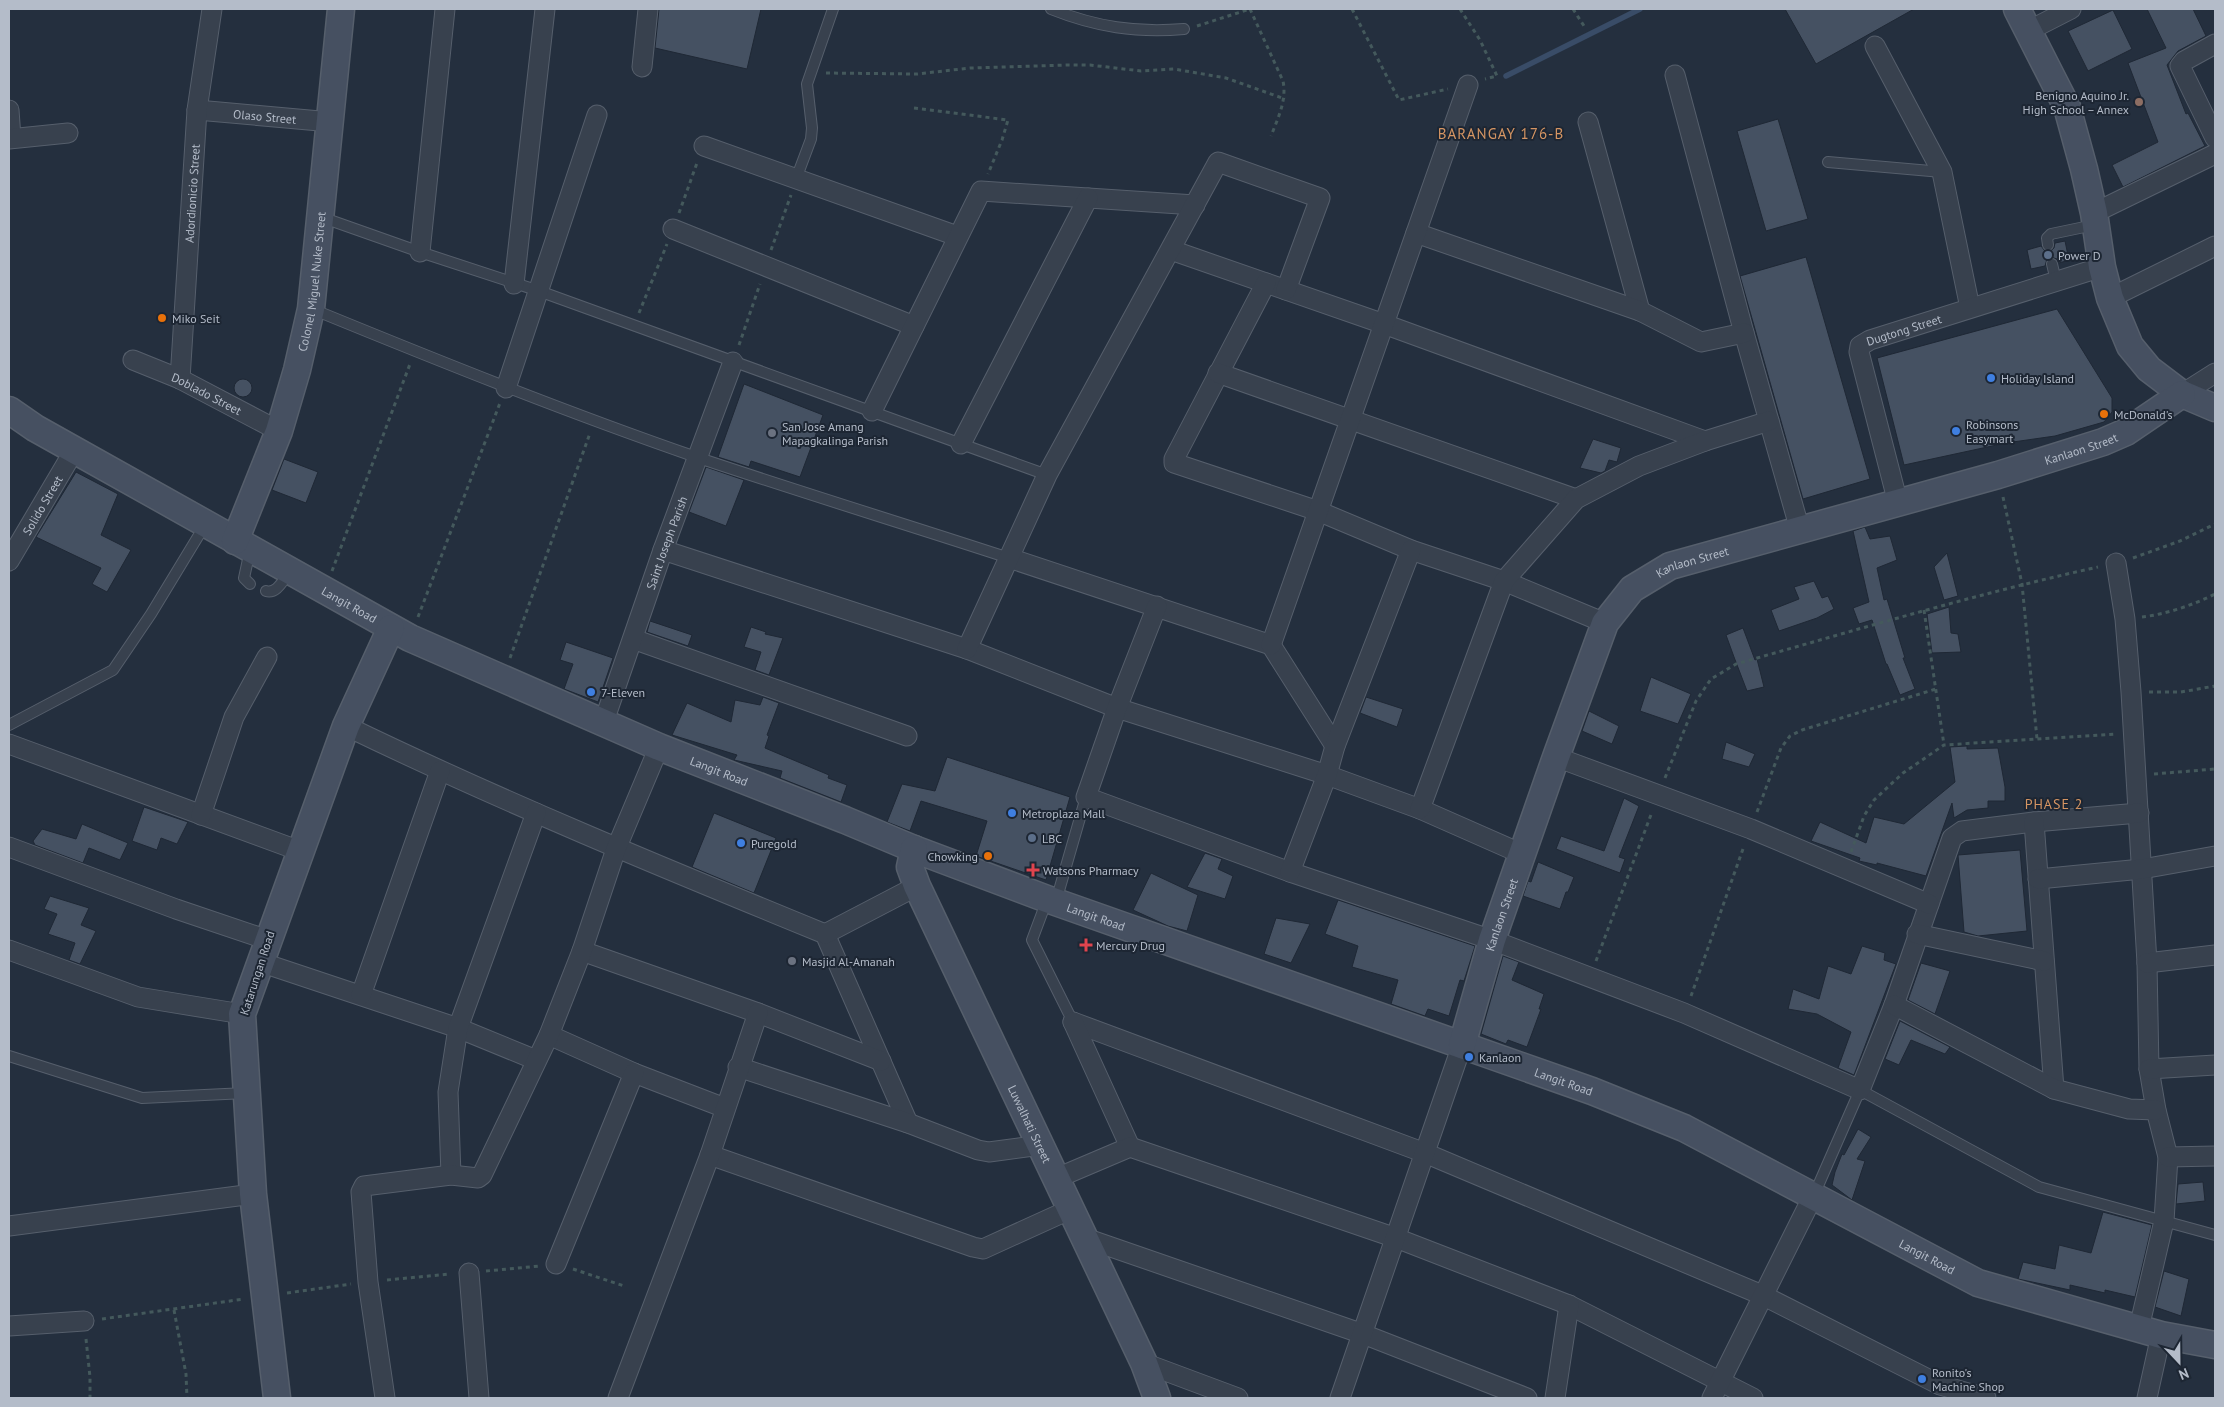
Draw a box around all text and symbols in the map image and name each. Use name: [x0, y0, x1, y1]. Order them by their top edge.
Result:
place label: Benigno Aquino Jr. High School – Annex: [2023, 88, 2129, 117]
marker: Benigno Aquino Jr. High School – Annex: [2133, 96, 2145, 108]
street label: Olaso Street: [233, 106, 297, 126]
district label: BARANGAY 176-B: [1438, 124, 1564, 143]
street label: Adordionicio Street: [181, 144, 202, 243]
street label: Colonel Miguel Nuke Street: [294, 211, 328, 353]
place label: Power D: [2058, 248, 2101, 263]
marker: Power D: [2042, 249, 2054, 261]
place label: Miko Seit: [172, 311, 220, 326]
street label: Dugtong Street: [1864, 311, 1943, 348]
marker: Miko Seit: [156, 312, 168, 324]
street label: Doblado Street: [170, 369, 244, 418]
place label: Holiday Island: [2001, 371, 2074, 386]
marker: Holiday Island: [1985, 372, 1997, 384]
place label: McDonald's: [2114, 407, 2173, 422]
marker: McDonald's: [2098, 408, 2110, 420]
place label: Robinsons Easymart: [1966, 417, 2018, 446]
place label: San Jose Amang Mapagkalinga Parish: [782, 419, 888, 448]
marker: Robinsons Easymart: [1950, 425, 1962, 437]
marker: San Jose Amang Mapagkalinga Parish: [766, 427, 778, 439]
street label: Kanlaon Street: [2043, 429, 2120, 467]
street label: Solido Street: [19, 473, 65, 537]
street label: Saint Joseph Parish: [643, 494, 690, 591]
street label: Kanlaon Street: [1653, 543, 1730, 580]
street label: Langit Road: [319, 583, 380, 626]
place label: 7-Eleven: [601, 685, 645, 700]
marker: 7-Eleven: [585, 686, 597, 698]
street label: Langit Road: [688, 753, 750, 789]
district label: PHASE 2: [2025, 795, 2083, 813]
place label: Metroplaza Mall: [1022, 806, 1106, 821]
marker: Metroplaza Mall: [1006, 807, 1018, 819]
place label: LBC: [1042, 831, 1062, 846]
marker: LBC: [1026, 832, 1038, 844]
place label: Puregold: [751, 836, 797, 851]
marker: Puregold: [735, 837, 747, 849]
place label: Chowking: [927, 849, 978, 864]
marker: Chowking: [982, 850, 994, 862]
place label: Watsons Pharmacy: [1043, 863, 1139, 878]
marker: Watsons Pharmacy: [1027, 864, 1039, 876]
street label: Kanlaon Street: [1482, 876, 1520, 953]
street label: Langit Road: [1065, 899, 1127, 933]
street label: Katarungan Road: [236, 929, 278, 1017]
place label: Mercury Drug: [1096, 938, 1165, 953]
marker: Mercury Drug: [1080, 939, 1092, 951]
place label: Masjid Al-Amanah: [802, 954, 895, 969]
marker: Masjid Al-Amanah: [786, 955, 798, 967]
place label: Kanlaon: [1479, 1050, 1521, 1065]
marker: Kanlaon: [1463, 1051, 1475, 1063]
street label: Langit Road: [1533, 1064, 1595, 1098]
street label: Luwalhati Street: [1005, 1082, 1055, 1165]
street label: Langit Road: [1897, 1235, 1958, 1277]
north arrow: [2154, 1337, 2204, 1387]
text: N: [2176, 1364, 2192, 1384]
place label: Ronito's Machine Shop: [1932, 1365, 2004, 1394]
marker: Ronito's Machine Shop: [1916, 1373, 1928, 1385]

